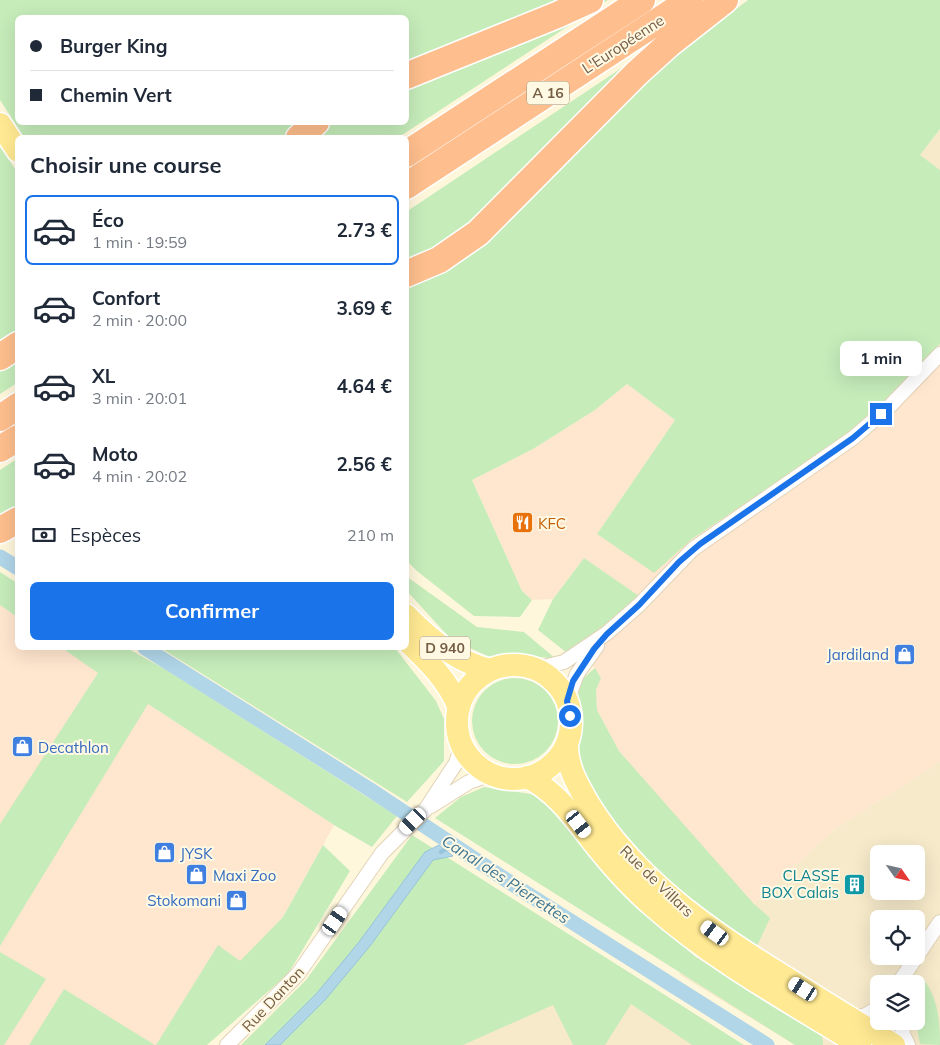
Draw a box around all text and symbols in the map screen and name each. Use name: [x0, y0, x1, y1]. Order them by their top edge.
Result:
street label: L'Européenne: [578, 10, 668, 78]
text: Burger King: [60, 34, 168, 58]
road number: A 16: [527, 82, 569, 105]
text: Chemin Vert: [60, 83, 172, 107]
text: Choisir une course: [30, 151, 222, 179]
icon: car: [32, 208, 77, 253]
text: Éco: [92, 208, 124, 232]
text: 2.73 €: [336, 218, 392, 242]
text: 1 min · 19:59: [92, 232, 187, 252]
icon: car: [32, 286, 77, 331]
text: Confort: [92, 286, 160, 310]
text: 3.69 €: [336, 296, 392, 320]
text: 2 min · 20:00: [92, 310, 187, 330]
callout: 1 min: [840, 342, 922, 376]
text: 1 min: [860, 348, 902, 368]
icon: car: [32, 364, 77, 409]
text: XL: [92, 364, 115, 388]
text: 4.64 €: [336, 374, 392, 398]
text: 3 min · 20:01: [92, 388, 187, 408]
route end: [870, 403, 892, 425]
icon: car: [32, 442, 77, 487]
text: Moto: [92, 442, 138, 466]
text: 2.56 €: [336, 452, 392, 476]
text: 4 min · 20:02: [92, 466, 187, 486]
restaurant icon: KFC: [510, 511, 534, 535]
place label: KFC: [538, 514, 566, 533]
icon: cash: [30, 521, 58, 549]
text: Espèces: [70, 523, 141, 547]
text: 210 m: [347, 525, 394, 545]
button: Confirmer: [30, 582, 394, 640]
road number: D 940: [420, 636, 470, 660]
shop icon: Jardiland: [893, 642, 917, 666]
place label: Jardiland: [827, 645, 889, 664]
route start: [559, 705, 581, 727]
shop icon: Decathlon: [10, 735, 34, 759]
place label: Decathlon: [38, 738, 109, 757]
car: [397, 805, 428, 837]
car: [563, 808, 594, 840]
water label: Canal des Pierrettes: [438, 830, 574, 928]
shop icon: JYSK: [152, 841, 176, 865]
street label: Rue de Villars: [616, 841, 698, 921]
place label: JYSK: [180, 844, 213, 863]
north arrow: [870, 845, 925, 900]
map controls: [870, 845, 925, 1030]
shop icon: Maxi Zoo: [185, 863, 209, 887]
place label: Maxi Zoo: [213, 866, 276, 885]
place label: CLASSE BOX Calais: [761, 866, 839, 902]
building icon: CLASSE BOX Calais: [843, 872, 867, 896]
shop icon: Stokomani: [225, 888, 249, 912]
place label: Stokomani: [147, 891, 221, 910]
car: [320, 904, 349, 938]
button: locate: [870, 910, 925, 965]
car: [698, 918, 731, 948]
street label: Rue Danton: [238, 962, 308, 1036]
car: [786, 975, 819, 1003]
button: layers: [870, 975, 925, 1030]

